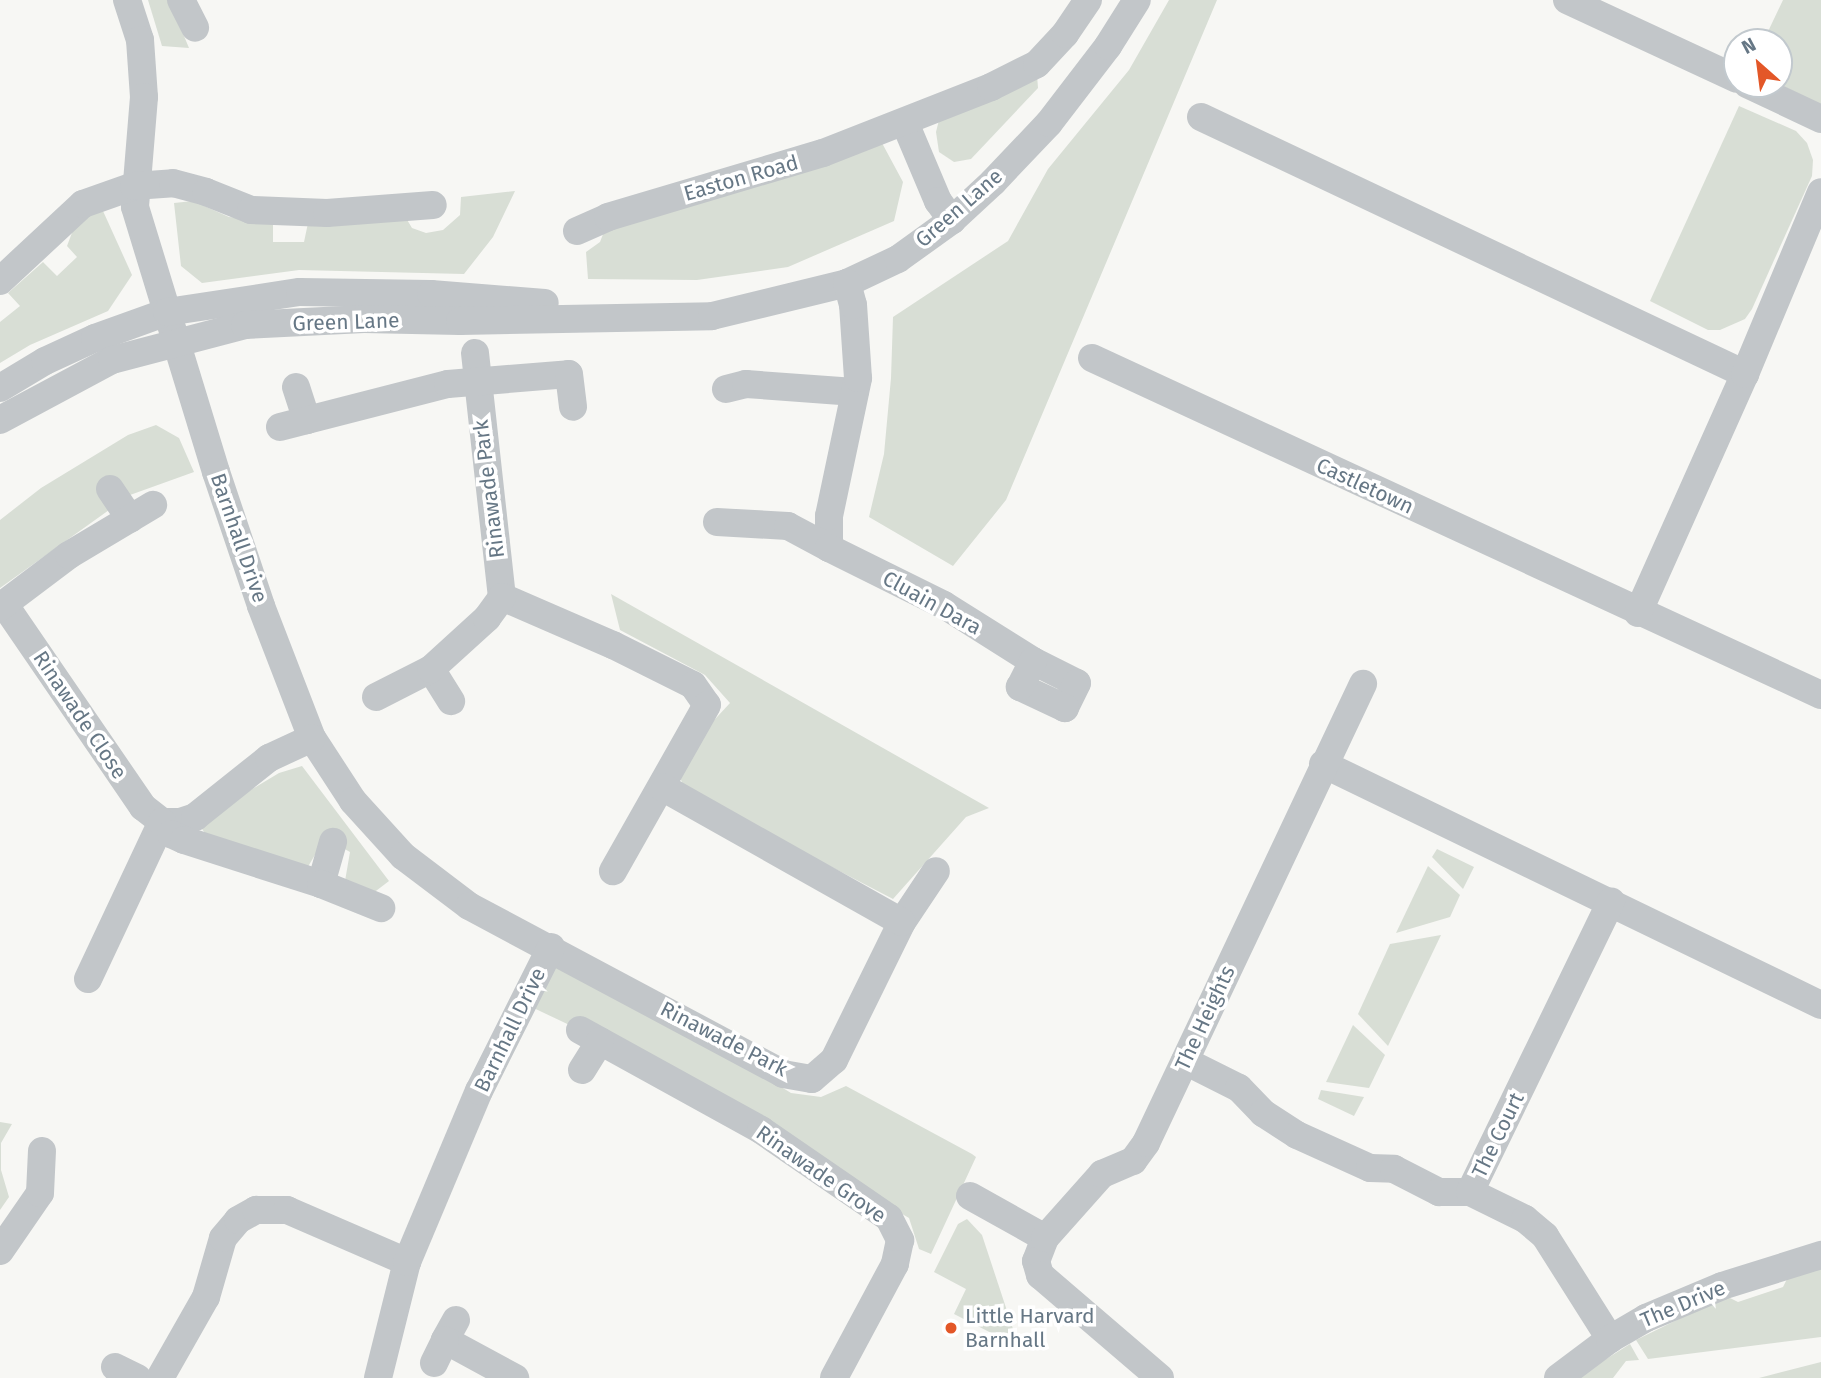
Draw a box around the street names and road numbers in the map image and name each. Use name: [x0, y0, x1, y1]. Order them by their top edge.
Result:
street label: Easton Road: [681, 150, 801, 206]
street label: Green Lane: [910, 163, 1008, 253]
street label: Green Lane: [292, 308, 400, 336]
street label: Rinawade Park: [468, 418, 510, 560]
street label: Castletown: [1312, 453, 1418, 519]
street label: Barnhall Drive: [205, 470, 273, 606]
street label: Cluain Dara: [878, 566, 986, 640]
street label: Rinawade Close: [28, 646, 132, 784]
street label: The Heights: [1170, 962, 1240, 1074]
street label: Barnhall Drive: [469, 964, 551, 1096]
street label: Rinawade Park: [656, 996, 792, 1082]
street label: The Court: [1467, 1088, 1529, 1182]
street label: Rinawade Grove: [751, 1120, 891, 1228]
street label: The Drive: [1637, 1275, 1729, 1333]

